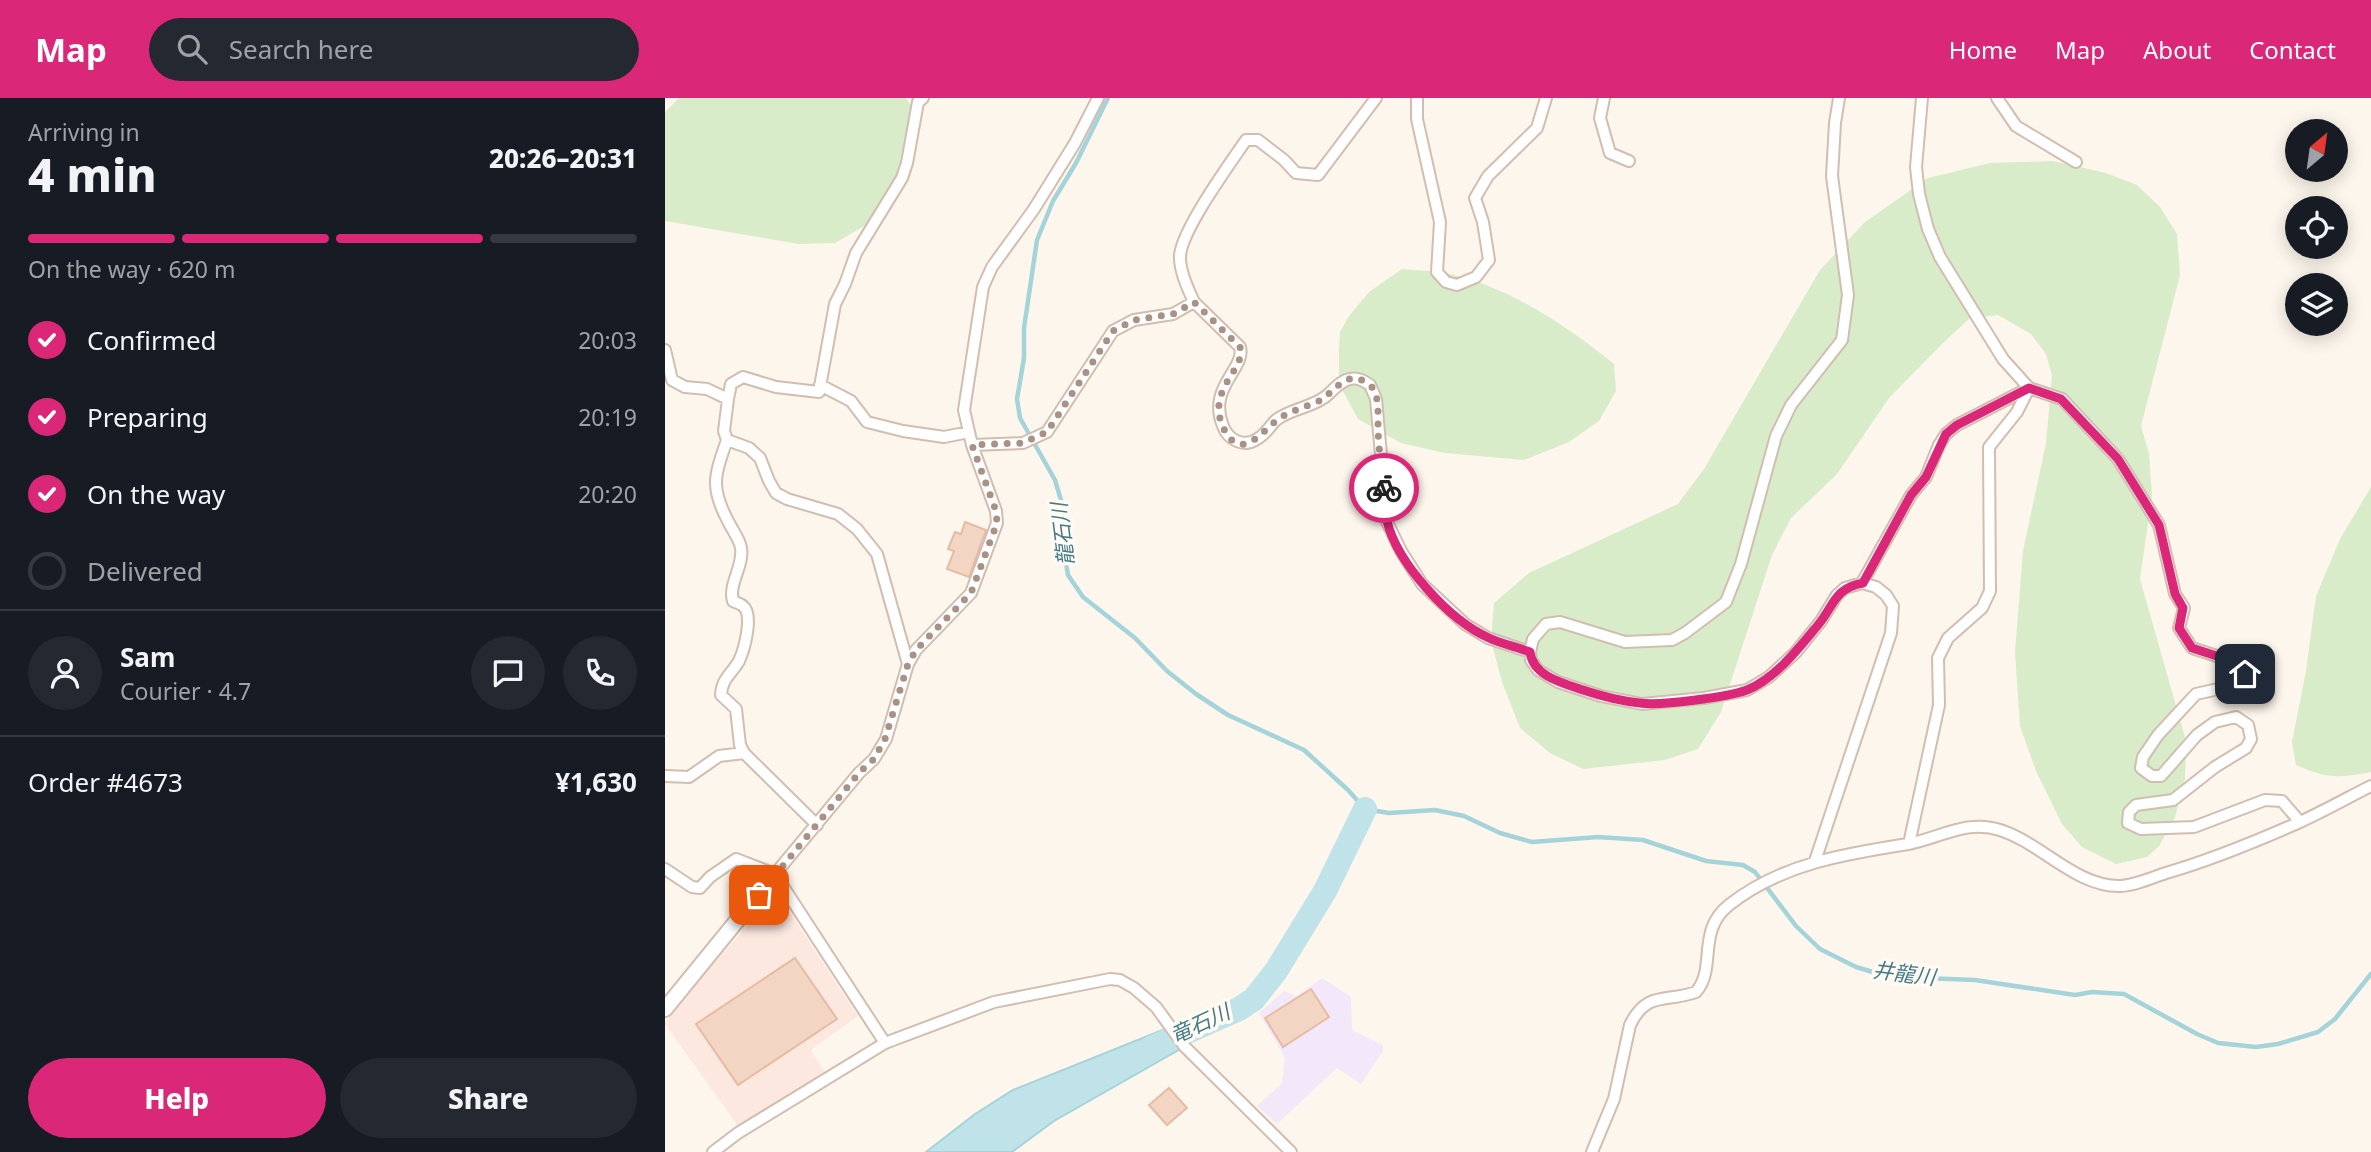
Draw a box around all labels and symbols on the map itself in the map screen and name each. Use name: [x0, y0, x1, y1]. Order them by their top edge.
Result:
north arrow: [2285, 119, 2349, 182]
courier: [1349, 453, 1419, 523]
water label: 龍石川: [1044, 499, 1080, 567]
pin: [2215, 644, 2275, 704]
pin: [729, 865, 789, 925]
water label: 井龍川: [1871, 955, 1939, 991]
water label: 竜石川: [1165, 996, 1236, 1049]

